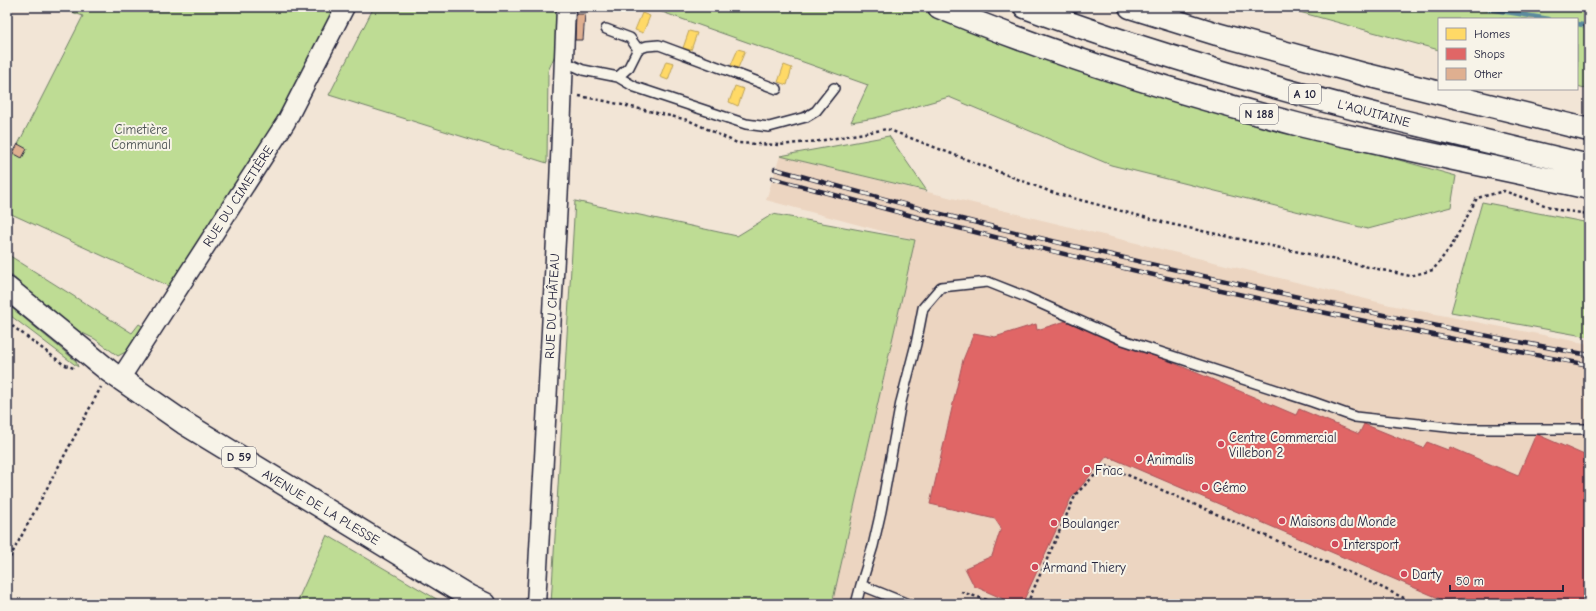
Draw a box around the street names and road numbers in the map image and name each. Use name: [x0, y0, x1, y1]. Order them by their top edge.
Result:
road number: A 10: [1289, 84, 1321, 104]
street label: L'AQUITAINE: [1336, 96, 1412, 130]
road number: N 188: [1240, 104, 1278, 124]
street label: RUE DU CIMETIÈRE: [199, 142, 276, 249]
street label: RUE DU CHÂTEAU: [541, 253, 562, 359]
road number: D 59: [222, 447, 256, 467]
street label: AVENUE DE LA PLESSE: [260, 466, 382, 548]

